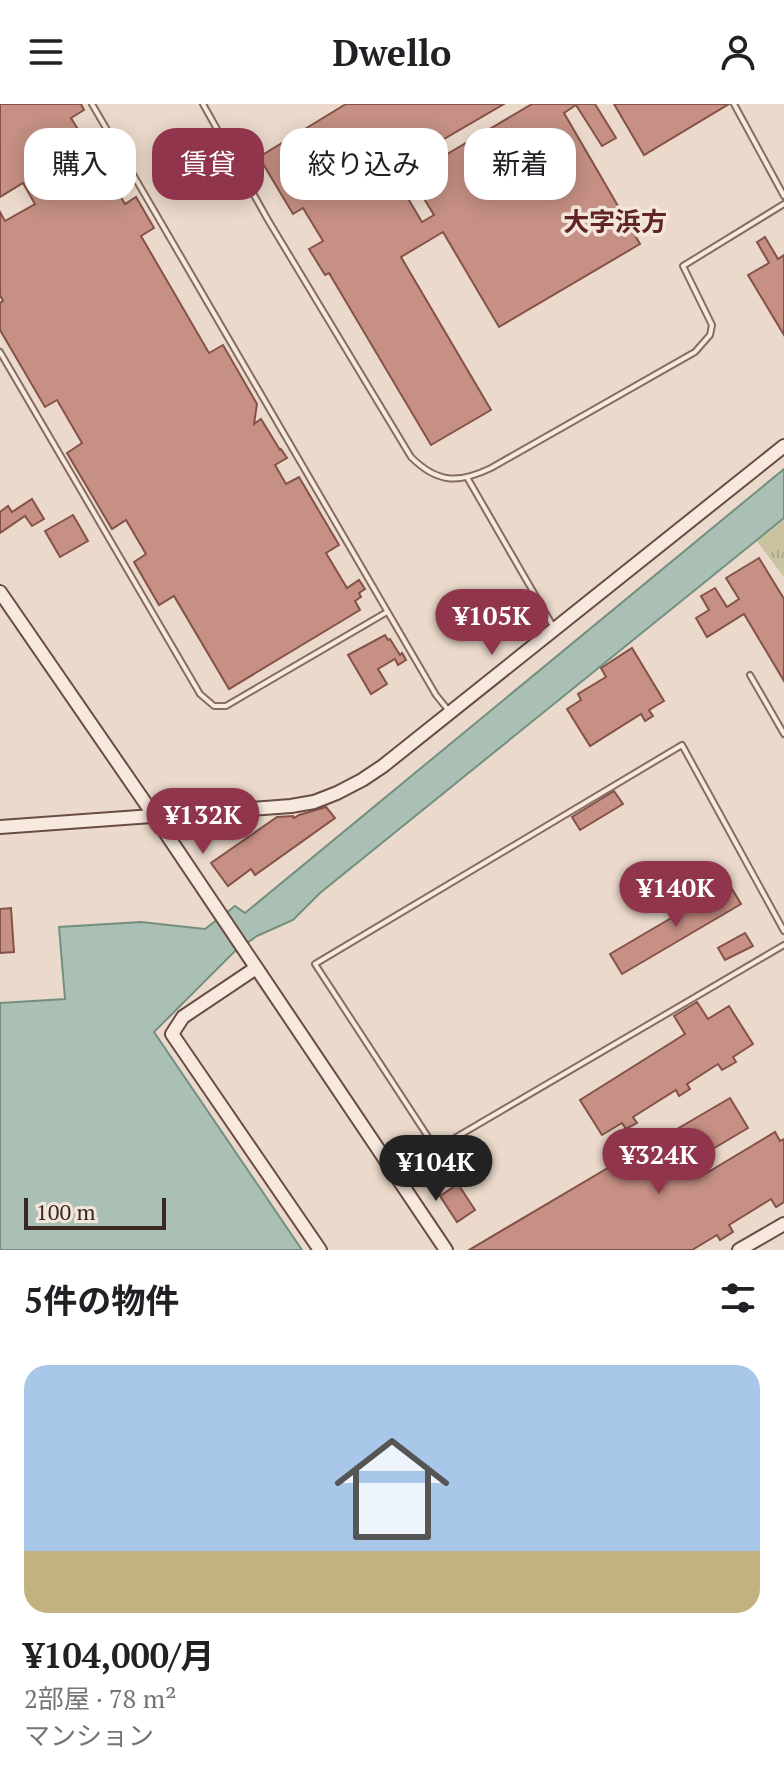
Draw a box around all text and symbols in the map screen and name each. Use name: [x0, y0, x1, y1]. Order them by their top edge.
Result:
text: Dwello: [333, 29, 451, 76]
icon: menu: [24, 30, 68, 74]
icon: person: [716, 30, 760, 74]
chip: 購入: [24, 128, 136, 200]
chip: 賃貸: [152, 128, 264, 200]
chip: 絞り込み: [280, 128, 448, 200]
chip: 新着: [464, 128, 576, 200]
district label: 大字浜方: [563, 204, 667, 238]
pin: ¥105K: [436, 589, 548, 657]
text: ¥105K: [453, 598, 531, 632]
pin: ¥132K: [147, 788, 259, 856]
text: ¥132K: [164, 797, 242, 831]
pin: ¥140K: [620, 861, 732, 929]
text: ¥140K: [637, 870, 715, 904]
pin: ¥324K: [603, 1128, 715, 1196]
pin: ¥104K: [380, 1135, 492, 1203]
text: ¥324K: [620, 1137, 698, 1171]
text: ¥104K: [397, 1144, 475, 1178]
scale bar: [24, 1194, 166, 1230]
text: 100 m: [36, 1197, 96, 1226]
icon: filters: [716, 1276, 760, 1320]
text: 5件の物件: [24, 1278, 179, 1323]
icon: home: [320, 1417, 464, 1561]
text: ¥104,000/月: [24, 1633, 215, 1678]
text: 2部屋 · 78 m²: [24, 1681, 176, 1715]
text: マンション: [24, 1718, 154, 1752]

